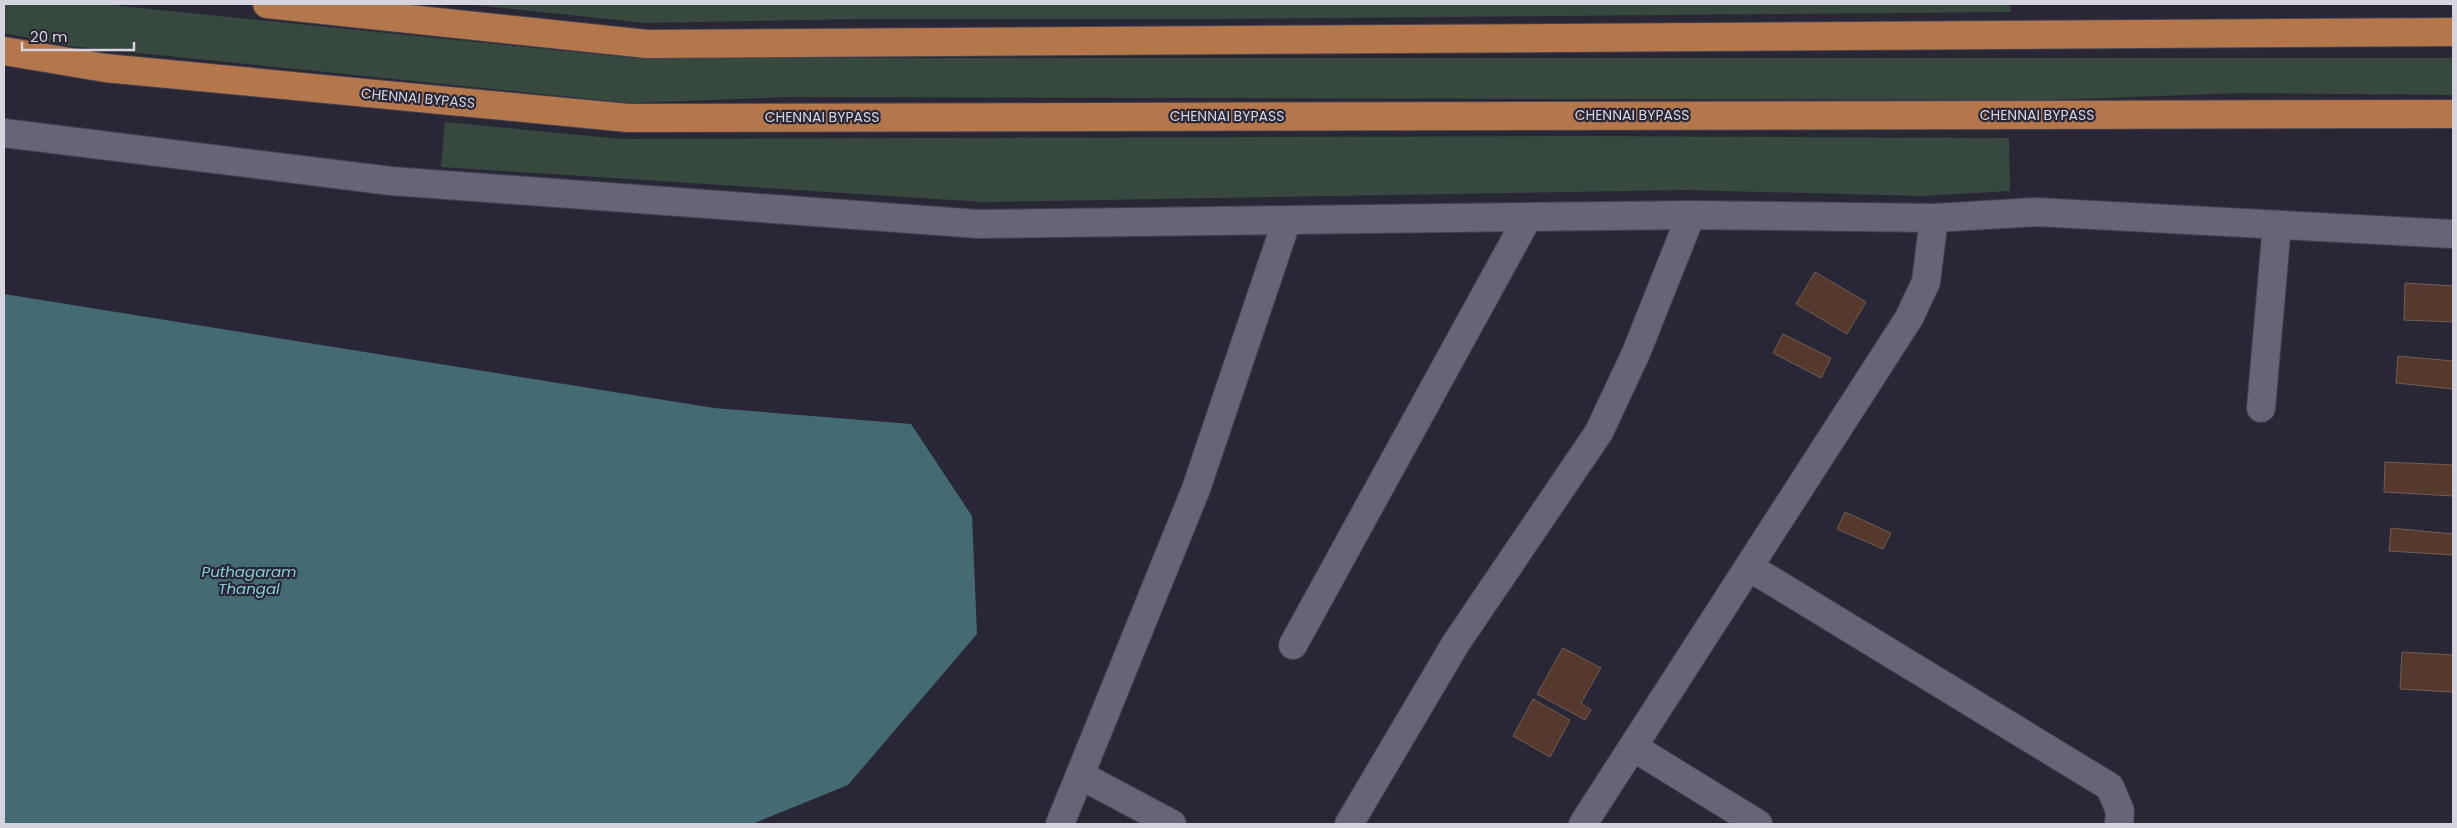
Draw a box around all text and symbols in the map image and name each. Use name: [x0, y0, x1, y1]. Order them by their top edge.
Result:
scale bar: [22, 20, 135, 52]
text: 20 m: [30, 26, 68, 47]
street label: CHENNAI BYPASS: [360, 83, 476, 113]
street label: CHENNAI BYPASS: [1575, 105, 1689, 125]
street label: CHENNAI BYPASS: [1980, 105, 2094, 125]
street label: CHENNAI BYPASS: [1170, 106, 1284, 126]
street label: CHENNAI BYPASS: [765, 107, 879, 127]
water label: Puthagaram Thangal: [202, 561, 296, 599]

